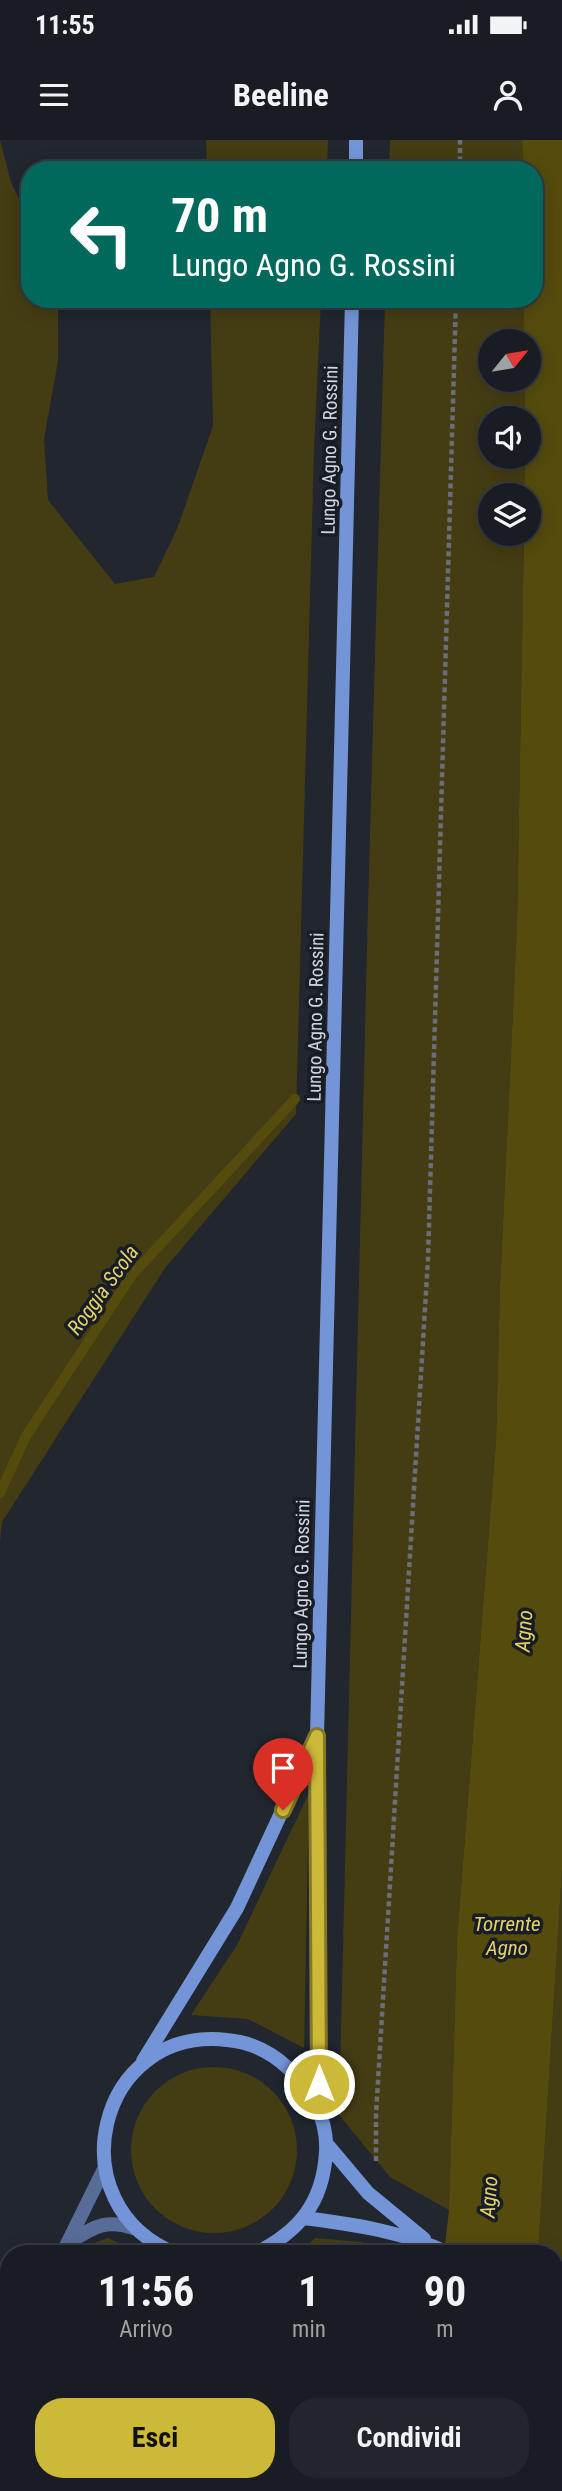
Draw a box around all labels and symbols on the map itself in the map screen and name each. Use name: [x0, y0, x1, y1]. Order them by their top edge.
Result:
north arrow: [478, 329, 541, 392]
street label: Lungo Agno G. Rossini: [317, 365, 342, 535]
street label: Lungo Agno G. Rossini: [303, 932, 328, 1102]
water label: Roggia Scola: [62, 1240, 144, 1340]
street label: Lungo Agno G. Rossini: [289, 1499, 314, 1669]
water label: Agno: [510, 1609, 537, 1654]
pin: [253, 1738, 313, 1810]
water label: Torrente Agno: [473, 1912, 541, 1960]
position arrow: [282, 2047, 356, 2121]
water label: Agno: [475, 2175, 502, 2220]

